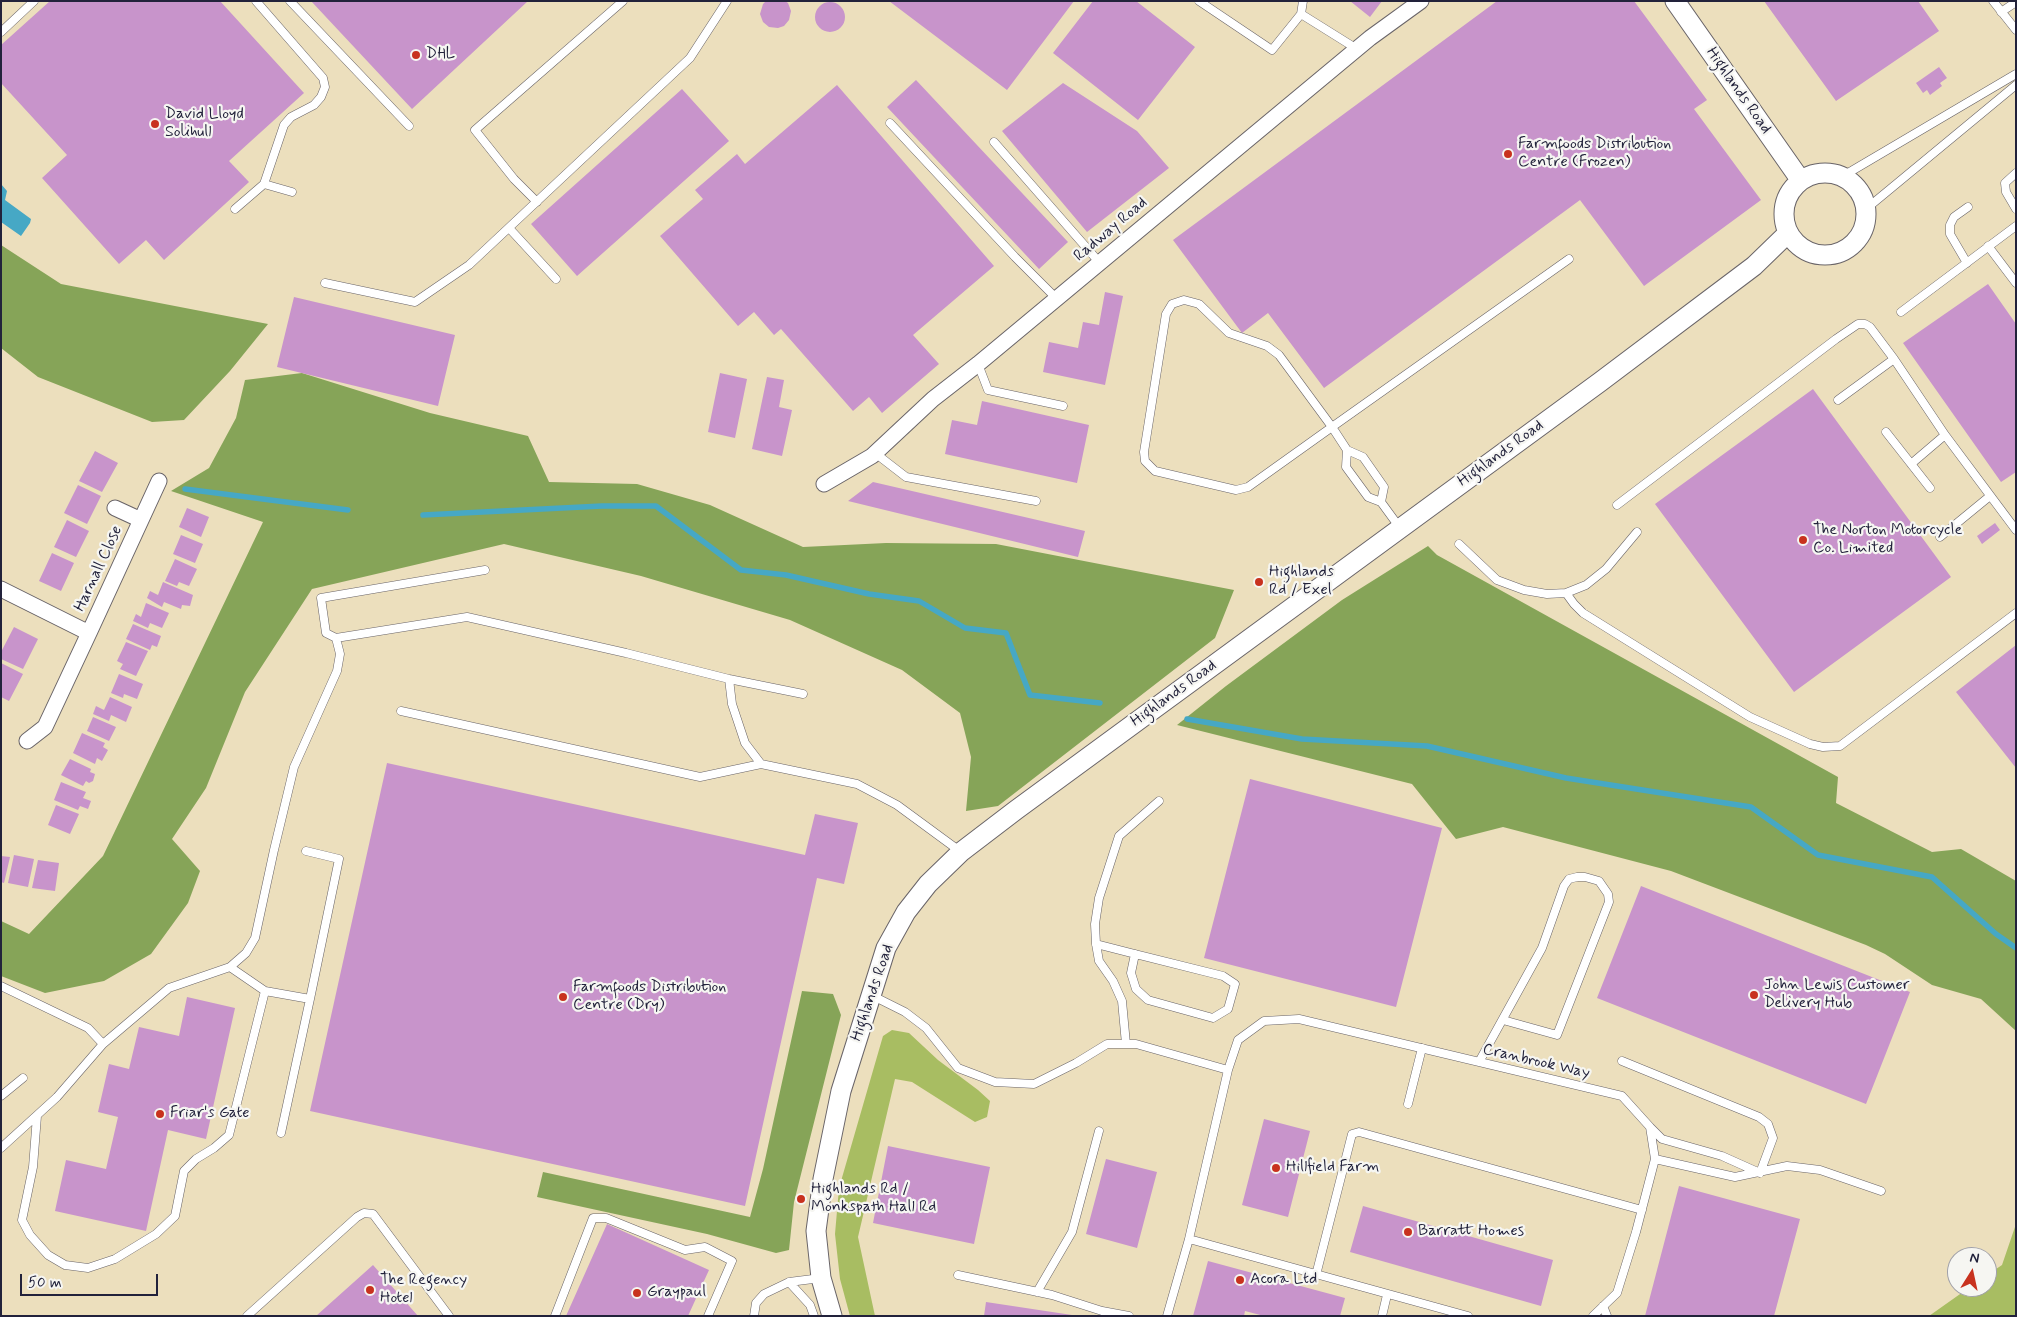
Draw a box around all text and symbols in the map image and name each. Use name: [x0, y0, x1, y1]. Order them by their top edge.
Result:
street label: Highlands Road: [1701, 44, 1775, 138]
place label: DHL: [426, 45, 455, 65]
marker: DHL: [410, 49, 422, 61]
place label: David Lloyd Solihull: [165, 105, 244, 143]
marker: David Lloyd Solihull: [149, 118, 161, 130]
place label: Farmfoods Distribution Centre (Frozen): [1518, 135, 1671, 173]
marker: Farmfoods Distribution Centre (Frozen): [1502, 148, 1514, 160]
street label: Radway Road: [1070, 194, 1152, 266]
street label: Highlands Road: [1454, 416, 1548, 492]
place label: The Norton Motorcycle Co. Limited: [1813, 521, 1962, 559]
street label: Harnall Close: [71, 523, 127, 615]
marker: The Norton Motorcycle Co. Limited: [1797, 534, 1809, 546]
place label: Highlands Rd / Exel: [1269, 563, 1334, 601]
marker: Highlands Rd / Exel: [1253, 576, 1265, 588]
street label: Highlands Road: [1127, 656, 1221, 732]
street label: Highlands Road: [847, 942, 899, 1044]
place label: John Lewis Customer Delivery Hub: [1764, 976, 1909, 1014]
place label: Farmfoods Distribution Centre (Dry): [573, 978, 726, 1016]
marker: John Lewis Customer Delivery Hub: [1748, 989, 1760, 1001]
marker: Farmfoods Distribution Centre (Dry): [557, 991, 569, 1003]
street label: Cranbrook Way: [1480, 1040, 1592, 1084]
place label: Friar's Gate: [170, 1104, 250, 1124]
marker: Friar's Gate: [154, 1108, 166, 1120]
place label: Hillfield Farm: [1286, 1158, 1379, 1178]
marker: Hillfield Farm: [1270, 1162, 1282, 1174]
place label: Highlands Rd / Monkspath Hall Rd: [811, 1180, 936, 1218]
marker: Highlands Rd / Monkspath Hall Rd: [795, 1193, 807, 1205]
place label: Barratt Homes: [1418, 1222, 1524, 1242]
marker: Barratt Homes: [1402, 1226, 1414, 1238]
north arrow: [1947, 1247, 1997, 1297]
text: N: [1968, 1249, 1981, 1268]
scale bar: [22, 1264, 160, 1296]
place label: Acora Ltd: [1250, 1270, 1317, 1290]
place label: The Regency Hotel: [380, 1271, 467, 1309]
text: 50 m: [28, 1273, 62, 1293]
marker: Acora Ltd: [1234, 1274, 1246, 1286]
place label: Graypaul: [647, 1283, 706, 1303]
marker: The Regency Hotel: [364, 1284, 376, 1296]
marker: Graypaul: [631, 1287, 643, 1299]

